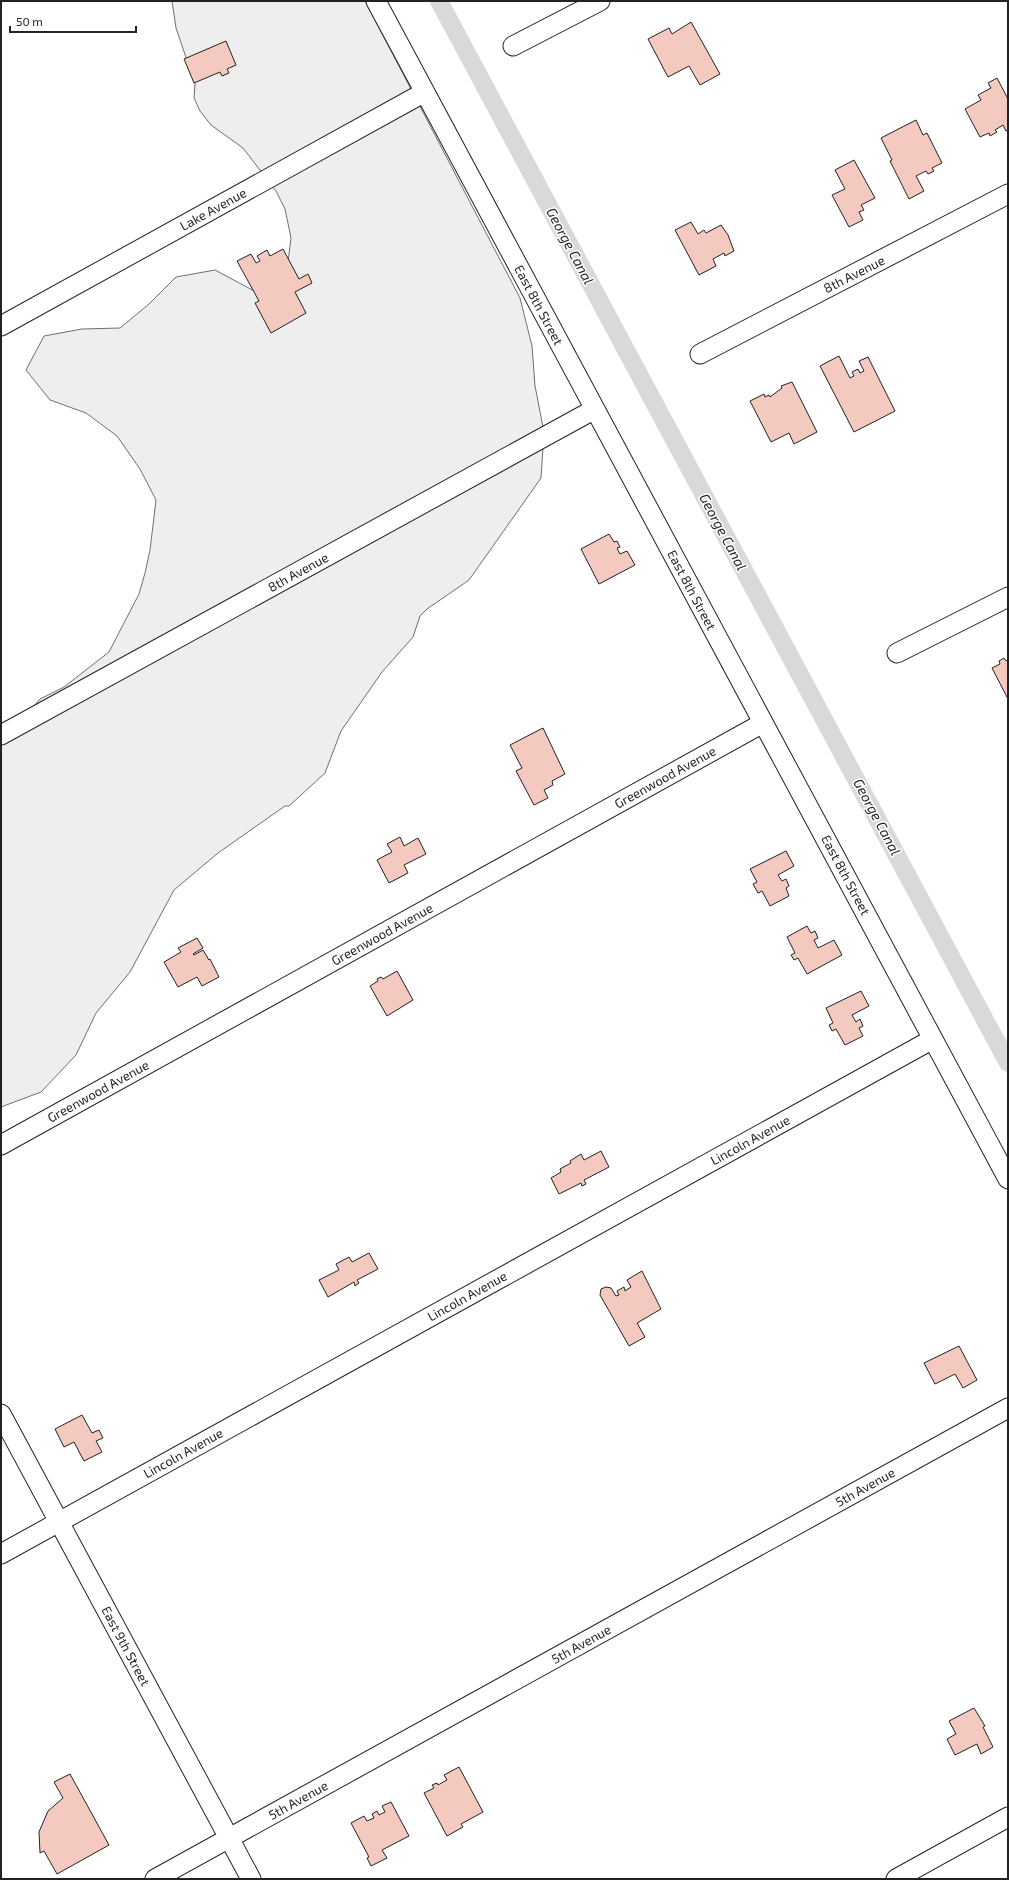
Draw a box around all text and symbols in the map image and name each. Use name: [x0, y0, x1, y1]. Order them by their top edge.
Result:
scale bar: [10, 8, 136, 34]
text: 50 m: [16, 14, 43, 28]
street label: Lake Avenue: [177, 184, 249, 234]
water label: George Canal: [543, 205, 598, 287]
street label: 8th Avenue: [821, 252, 887, 296]
street label: East 8th Street: [511, 262, 567, 348]
water label: George Canal: [696, 491, 751, 573]
street label: East 8th Street: [664, 547, 720, 633]
street label: 8th Avenue: [265, 549, 331, 595]
street label: Greenwood Avenue: [611, 742, 719, 812]
water label: George Canal: [850, 776, 905, 858]
street label: East 8th Street: [818, 832, 874, 918]
street label: Greenwood Avenue: [328, 899, 436, 969]
street label: Greenwood Avenue: [44, 1056, 152, 1126]
street label: Lincoln Avenue: [707, 1112, 793, 1168]
street label: Lincoln Avenue: [424, 1268, 510, 1324]
street label: Lincoln Avenue: [140, 1425, 226, 1481]
street label: 5th Avenue: [832, 1464, 898, 1510]
street label: East 9th Street: [98, 1603, 154, 1689]
street label: 5th Avenue: [548, 1621, 614, 1667]
street label: 5th Avenue: [265, 1777, 331, 1823]

